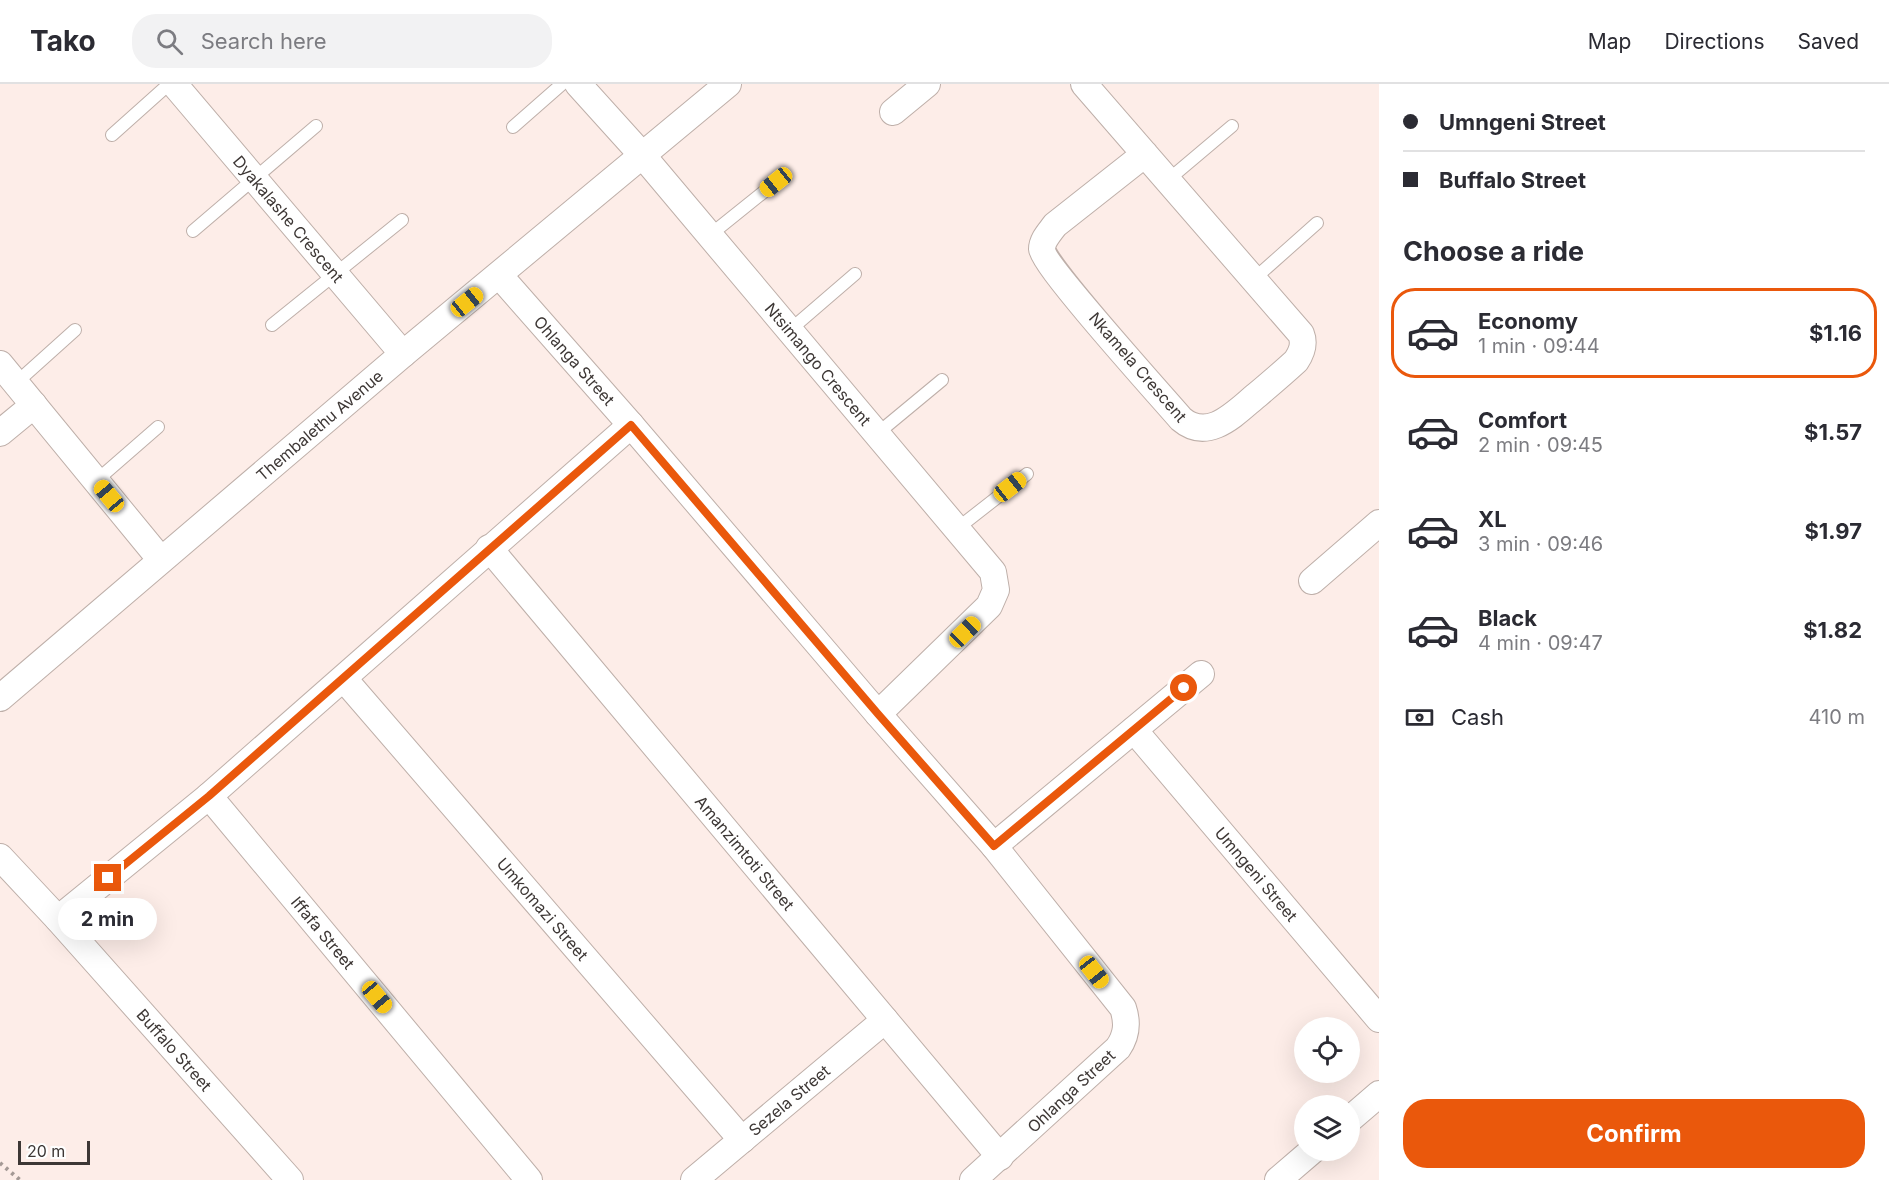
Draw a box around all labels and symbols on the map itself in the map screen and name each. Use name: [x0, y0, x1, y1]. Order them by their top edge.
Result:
street label: Dyakalashe Crescent: [229, 151, 348, 287]
car: [756, 164, 796, 200]
car: [447, 284, 487, 320]
street label: Ntsimango Crescent: [761, 299, 875, 430]
street label: Nkamela Crescent: [1085, 308, 1191, 426]
street label: Ohlanga Street: [530, 312, 619, 409]
street label: Thembalethu Avenue: [252, 366, 387, 485]
car: [990, 469, 1030, 505]
car: [91, 476, 127, 516]
car: [946, 613, 984, 651]
route start: [1170, 674, 1197, 701]
street label: Amanzimtoti Street: [691, 791, 799, 914]
street label: Umngeni Street: [1211, 823, 1302, 925]
street label: Umkomazi Street: [493, 854, 592, 965]
route end: [94, 864, 121, 891]
street label: Iffafa Street: [287, 892, 359, 973]
callout: 2 min: [58, 899, 158, 941]
car: [1076, 952, 1112, 992]
car: [359, 977, 395, 1017]
street label: Buffalo Street: [133, 1005, 216, 1095]
street label: Ohlanga Street: [1023, 1045, 1119, 1137]
street label: Sezela Street: [744, 1061, 834, 1140]
scale bar: [18, 1138, 90, 1166]

